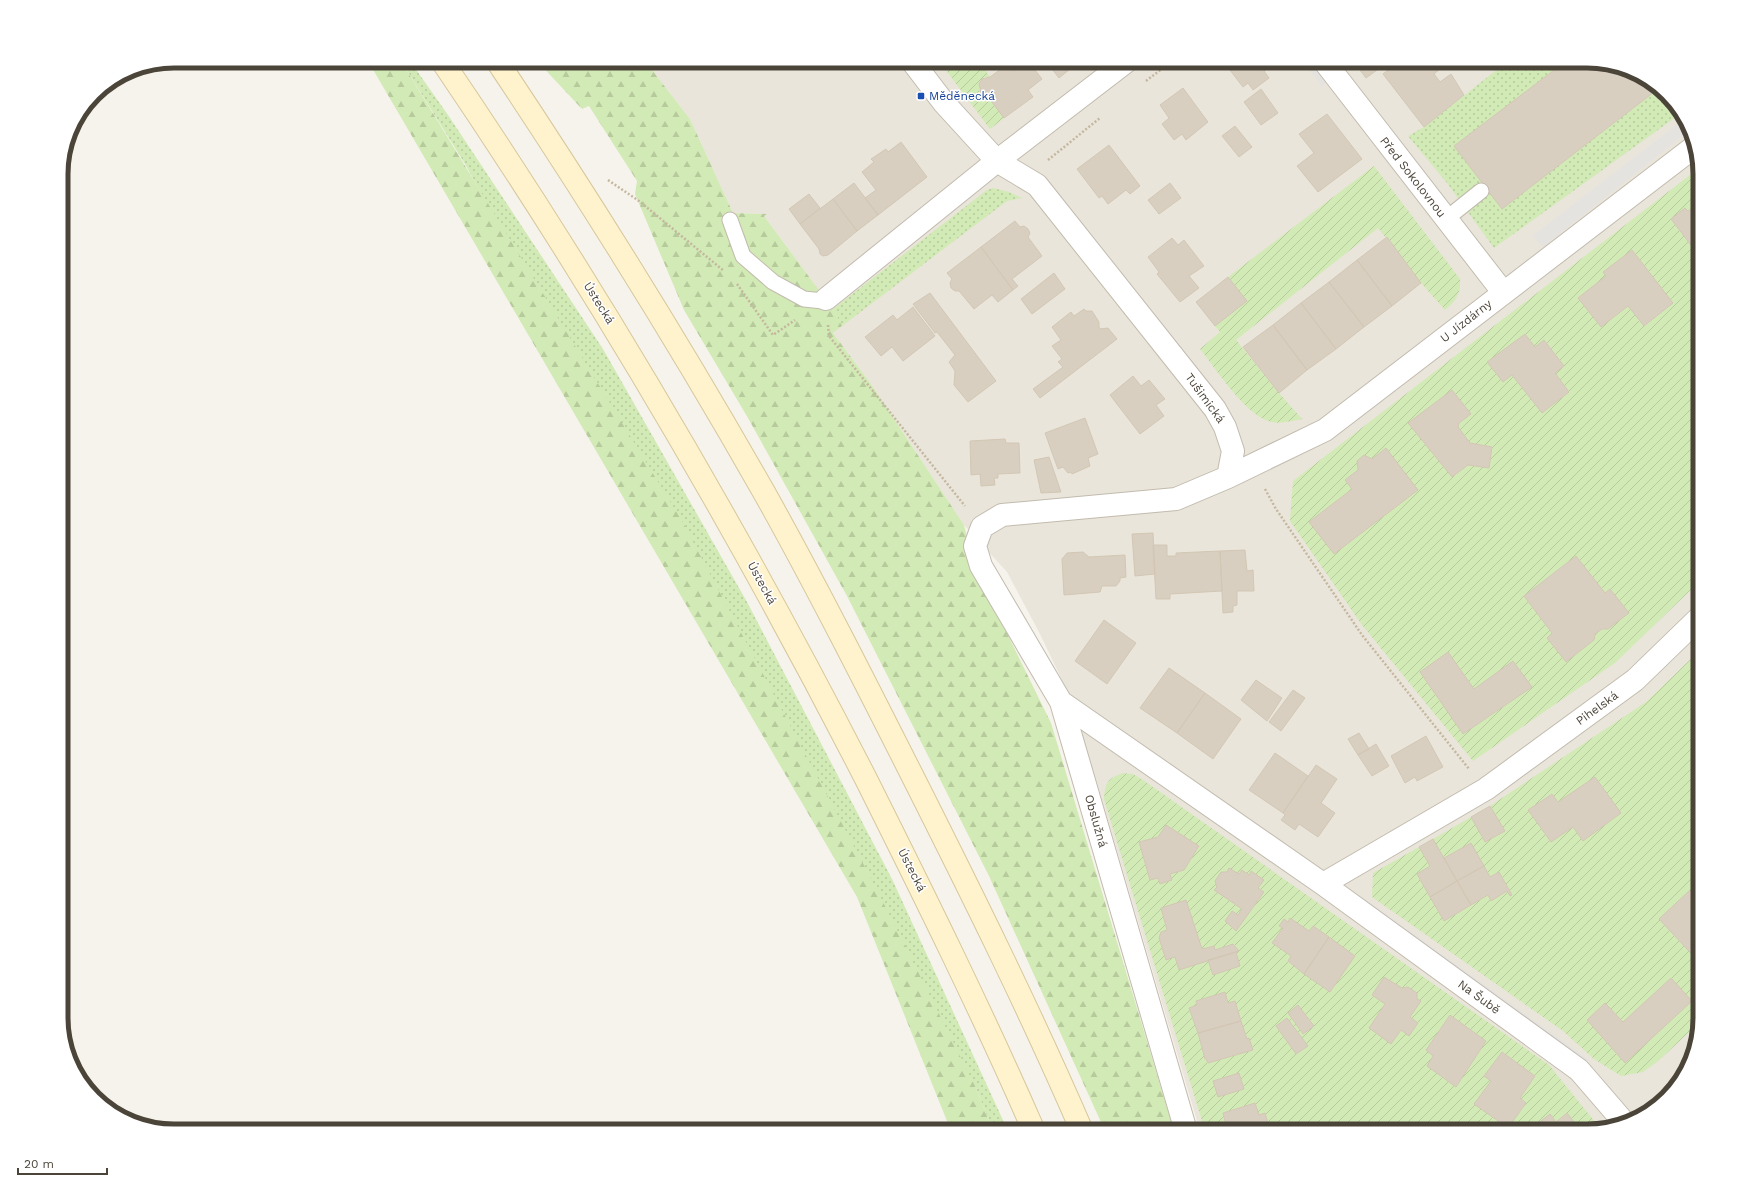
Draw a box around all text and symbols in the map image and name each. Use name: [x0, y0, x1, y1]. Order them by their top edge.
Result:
place label: Měděnecká: [929, 89, 995, 103]
marker: Měděnecká: [916, 91, 926, 101]
street label: Před Sokolovnou: [1377, 134, 1449, 220]
street label: Ústecká: [581, 279, 617, 327]
street label: U Jízdárny: [1438, 296, 1495, 345]
street label: Tušimická: [1182, 370, 1228, 426]
street label: Ústecká: [745, 559, 780, 607]
street label: Pihelská: [1573, 688, 1621, 728]
street label: Obslužná: [1082, 793, 1110, 849]
street label: Ústecká: [895, 846, 929, 894]
street label: Na Šubě: [1455, 977, 1503, 1017]
scale bar: [18, 1150, 107, 1176]
text: 20 m: [24, 1157, 54, 1171]

